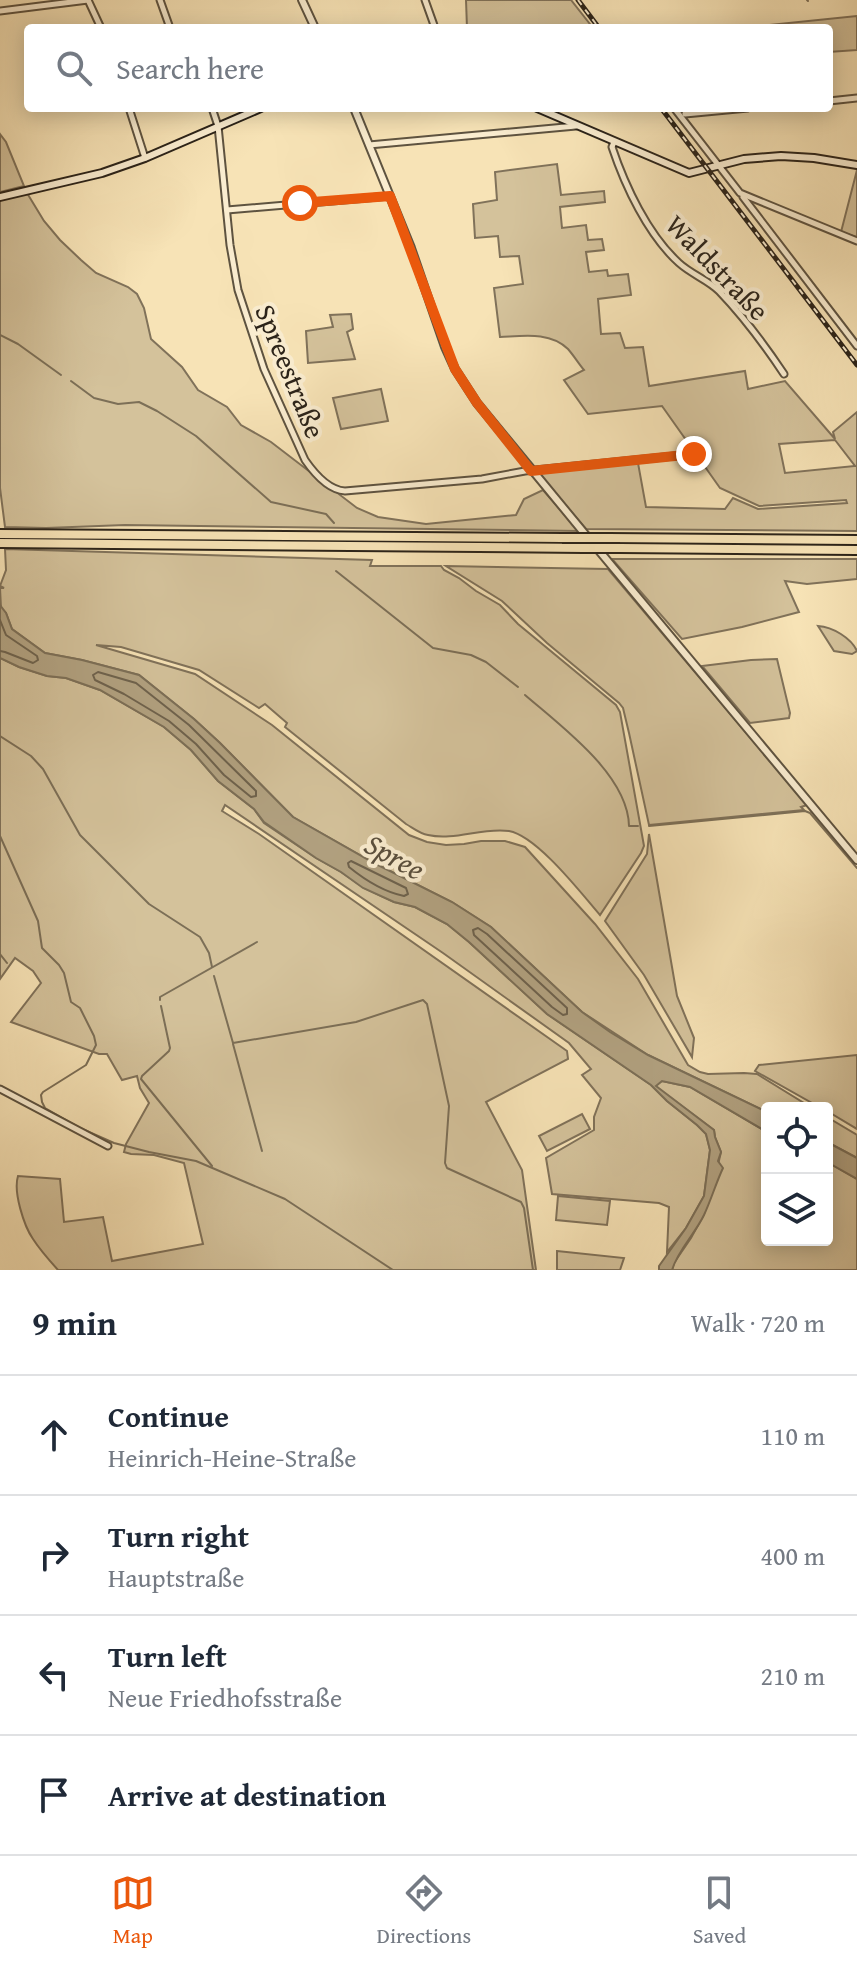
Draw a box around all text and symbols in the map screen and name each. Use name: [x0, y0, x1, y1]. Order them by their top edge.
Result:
search box: [24, 24, 833, 112]
icon: search: [52, 46, 96, 90]
text: Search here: [116, 46, 264, 90]
route start: [282, 185, 318, 221]
street label: Waldstraße: [657, 205, 779, 329]
street label: Spreestraße: [246, 298, 336, 444]
route end: [676, 436, 712, 472]
water label: Spree: [357, 822, 433, 890]
map controls: [761, 1102, 833, 1246]
button: locate: [761, 1102, 833, 1174]
button: layers: [761, 1174, 833, 1246]
text: 9 min: [32, 1298, 117, 1347]
text: Walk · 720 m: [691, 1303, 825, 1342]
text: Continue: [108, 1394, 229, 1438]
icon: ahead: [32, 1413, 76, 1457]
text: 110 m: [760, 1416, 825, 1455]
text: Heinrich-Heine-Straße: [108, 1438, 357, 1477]
text: Turn right: [108, 1514, 249, 1558]
icon: right: [32, 1533, 76, 1577]
text: 400 m: [760, 1536, 825, 1575]
text: Hauptstraße: [108, 1558, 245, 1597]
text: Turn left: [108, 1634, 227, 1678]
icon: left: [32, 1653, 76, 1697]
text: 210 m: [760, 1656, 825, 1695]
text: Neue Friedhofsstraße: [108, 1678, 342, 1717]
icon: arrive: [32, 1773, 76, 1817]
text: Arrive at destination: [108, 1773, 386, 1817]
tab: Map: [111, 1871, 155, 1951]
tab: Directions: [377, 1871, 471, 1951]
tab: Saved: [693, 1871, 746, 1951]

